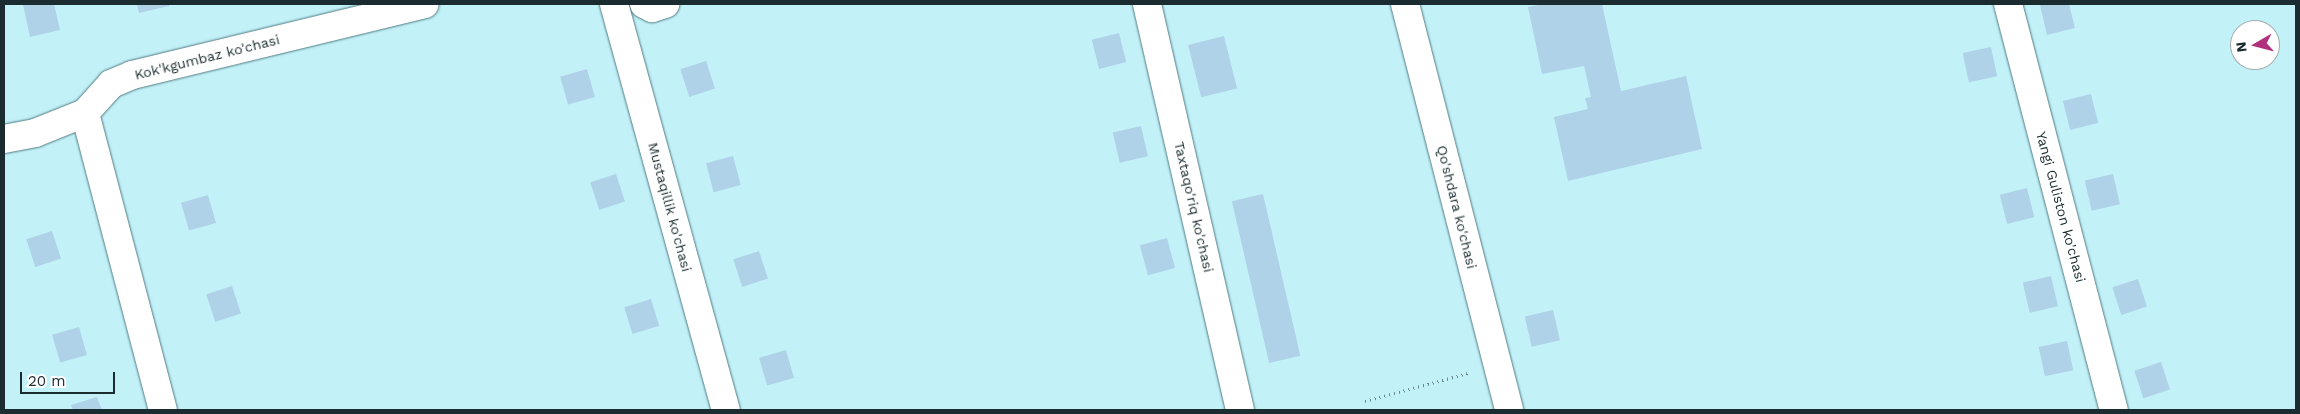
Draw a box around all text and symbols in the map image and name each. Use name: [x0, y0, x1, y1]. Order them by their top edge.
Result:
north arrow: [2230, 20, 2280, 70]
street label: Kok'kgumbaz ko'chasi: [133, 31, 281, 83]
text: N: [2232, 41, 2250, 53]
street label: Yangi Guliston ko'chasi: [2033, 130, 2089, 284]
street label: Mustaqillik ko'chasi: [645, 140, 695, 274]
street label: Taxtaqo'riq ko'chasi: [1171, 140, 1217, 274]
street label: Qo'shdara ko'chasi: [1433, 143, 1481, 271]
scale bar: [22, 362, 118, 394]
text: 20 m: [28, 372, 66, 390]

